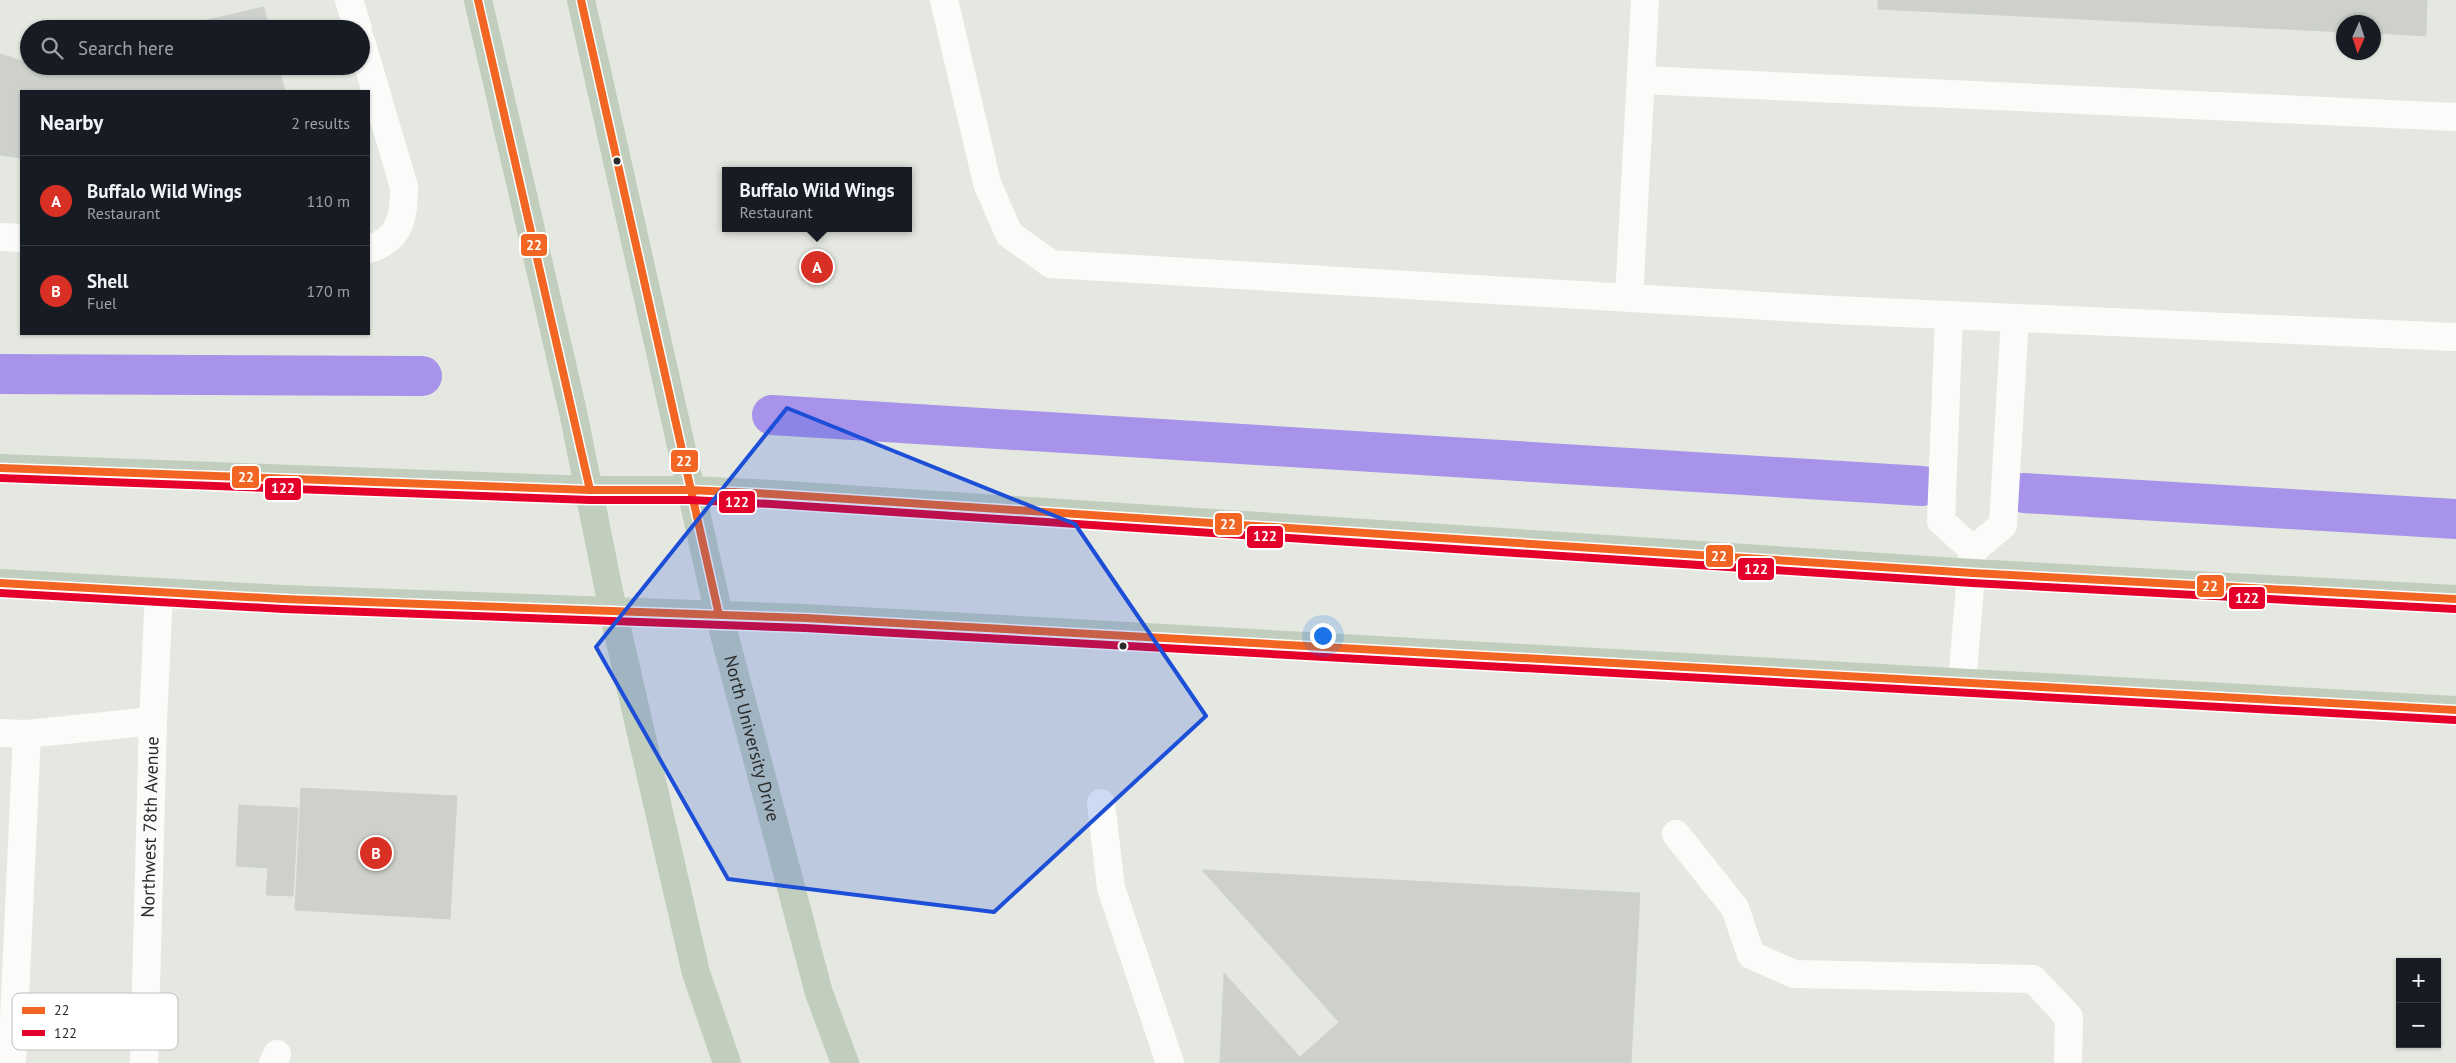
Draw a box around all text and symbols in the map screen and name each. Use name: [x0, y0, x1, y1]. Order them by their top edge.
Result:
north arrow: [2336, 15, 2381, 60]
search box: [20, 20, 370, 75]
icon: search: [38, 34, 66, 62]
text: Search here: [78, 36, 174, 60]
text: Nearby: [40, 109, 103, 136]
text: 2 results: [291, 113, 350, 133]
unlabelled marker: [612, 156, 622, 166]
popup: [722, 167, 912, 232]
text: Buffalo Wild Wings: [740, 178, 894, 202]
text: Buffalo Wild Wings: [87, 179, 242, 203]
text: A: [51, 191, 61, 211]
text: 110 m: [307, 191, 350, 211]
text: Restaurant: [740, 202, 813, 222]
text: Restaurant: [87, 203, 160, 223]
line badge: 22: [520, 233, 548, 257]
text: 22: [526, 236, 542, 254]
pin: A: [801, 248, 833, 286]
text: Shell: [87, 269, 128, 293]
text: B: [51, 281, 61, 301]
text: 170 m: [307, 281, 350, 301]
text: Fuel: [87, 293, 117, 313]
line badge: 22: [670, 449, 699, 473]
text: 22: [676, 452, 692, 470]
line badge: 22: [231, 465, 260, 489]
text: 22: [238, 468, 254, 486]
line badge: 122: [264, 477, 302, 501]
text: 122: [271, 479, 295, 497]
line badge: 122: [718, 490, 756, 514]
text: 122: [725, 493, 749, 511]
line badge: 22: [1214, 512, 1243, 536]
text: 22: [1220, 515, 1236, 533]
line badge: 122: [1246, 525, 1284, 549]
text: 122: [1253, 527, 1277, 545]
line badge: 22: [1705, 544, 1734, 568]
text: 22: [1711, 547, 1727, 565]
line badge: 122: [1737, 557, 1775, 581]
text: 122: [1744, 560, 1768, 578]
line badge: 22: [2196, 574, 2225, 598]
text: 22: [2202, 577, 2218, 595]
line badge: 122: [2228, 586, 2266, 610]
text: 122: [2235, 589, 2259, 607]
your location: [1310, 623, 1336, 649]
unlabelled marker: [1118, 641, 1128, 651]
street label: North University Drive: [719, 653, 785, 824]
street label: Northwest 78th Avenue: [136, 736, 164, 918]
pin: B: [360, 834, 392, 872]
map controls: [2396, 958, 2441, 1048]
button: +: [2396, 958, 2441, 1003]
legend: [12, 993, 178, 1050]
text: 22: [54, 1001, 69, 1019]
button: −: [2396, 1003, 2441, 1048]
text: 122: [54, 1024, 77, 1042]

